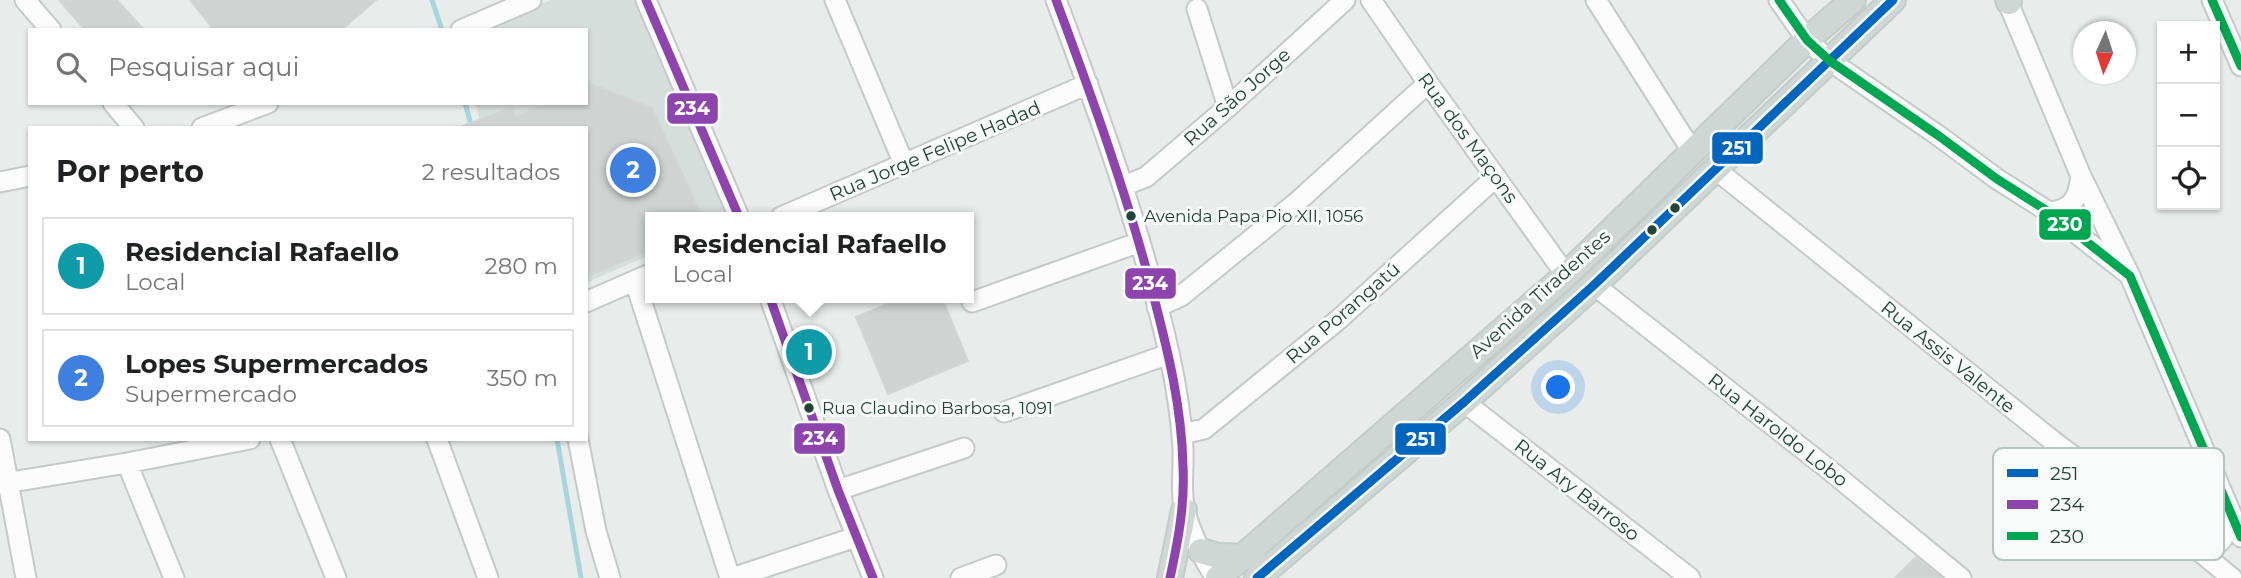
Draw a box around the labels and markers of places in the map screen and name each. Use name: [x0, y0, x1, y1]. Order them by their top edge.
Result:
pin: 2: [610, 144, 656, 196]
unlabelled marker: [1668, 201, 1682, 215]
place label: Avenida Papa Pio XII, 1056: [1144, 206, 1363, 226]
marker: Avenida Papa Pio XII, 1056: [1124, 209, 1138, 223]
unlabelled marker: [1645, 223, 1659, 237]
pin: 1: [786, 326, 832, 378]
place label: Rua Claudino Barbosa, 1091: [822, 398, 1053, 418]
marker: Rua Claudino Barbosa, 1091: [802, 401, 816, 415]

